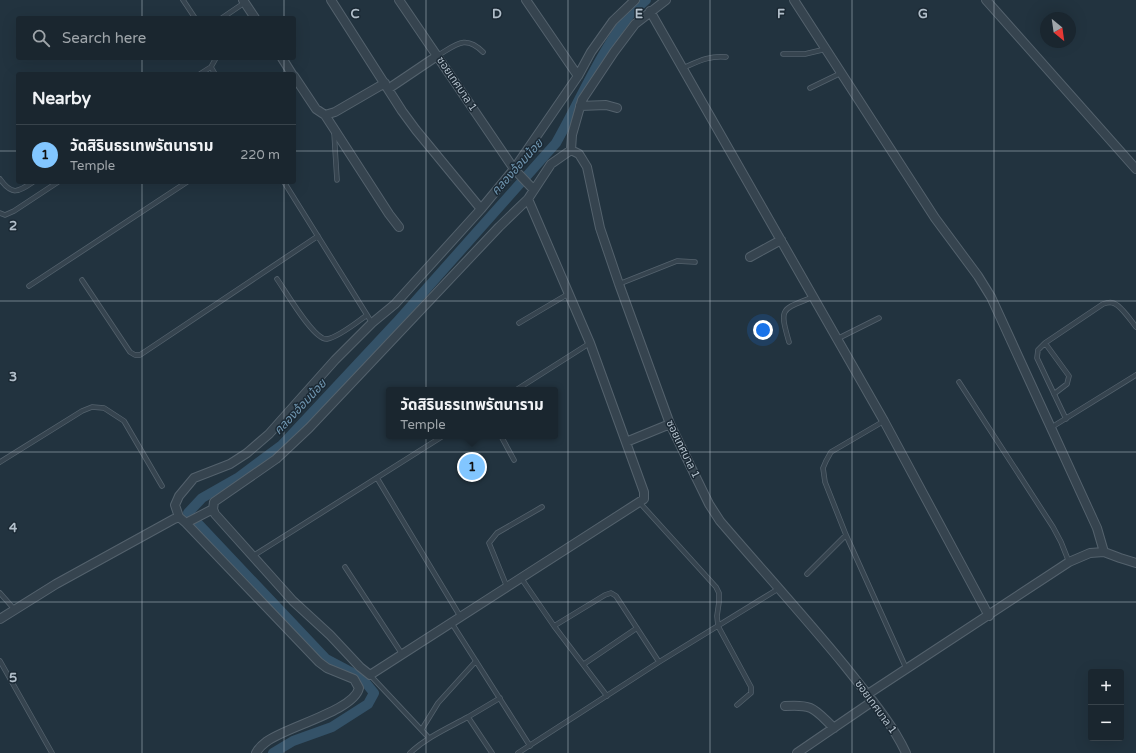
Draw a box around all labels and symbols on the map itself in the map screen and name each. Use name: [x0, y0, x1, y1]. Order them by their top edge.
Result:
text: C: [350, 6, 360, 22]
text: D: [492, 6, 502, 22]
text: E: [635, 6, 643, 22]
text: F: [777, 6, 785, 22]
text: G: [918, 6, 928, 22]
north arrow: [1040, 12, 1076, 48]
street label: ซอยเทศบาล 1: [434, 54, 480, 114]
water label: คลองอ้อมน้อย: [488, 136, 546, 198]
text: 2: [9, 218, 17, 234]
your location: [753, 320, 773, 340]
text: 3: [9, 369, 17, 385]
water label: คลองอ้อมน้อย: [271, 376, 330, 437]
street label: ซอยเทศบาล 1: [663, 418, 703, 480]
pin: 1: [459, 452, 485, 482]
text: 4: [9, 520, 18, 536]
text: 5: [9, 670, 17, 686]
street label: ซอยเทศบาล 1: [852, 678, 900, 736]

